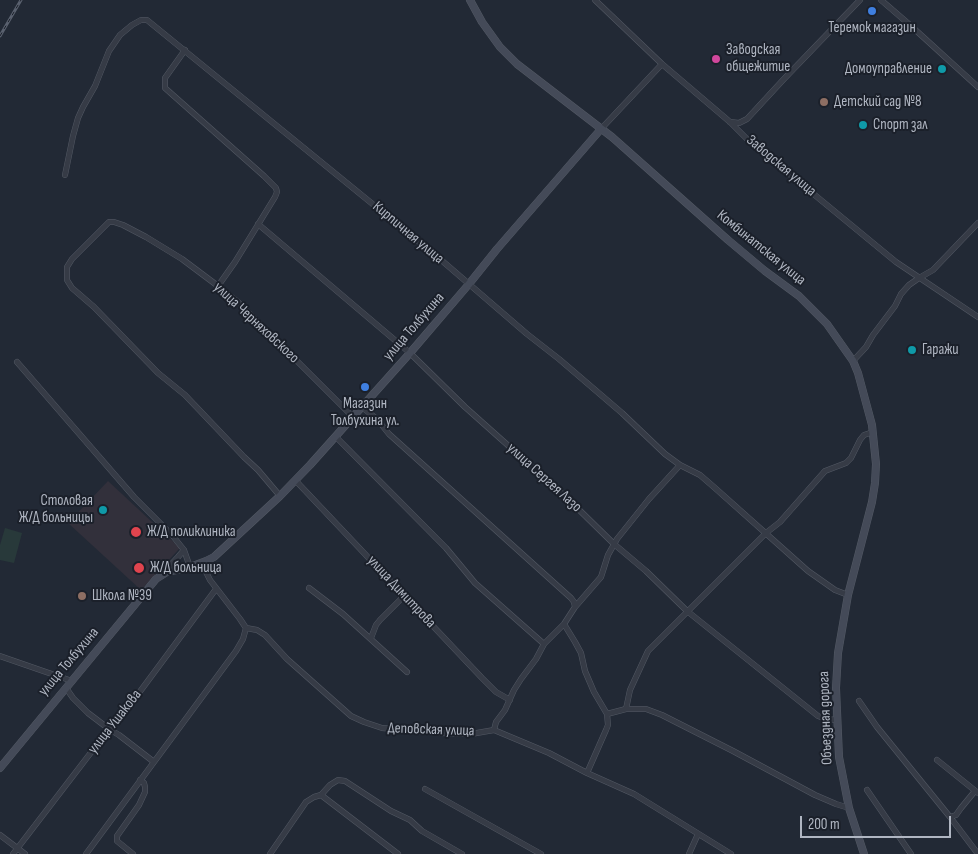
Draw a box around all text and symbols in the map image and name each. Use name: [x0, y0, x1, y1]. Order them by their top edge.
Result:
marker: Теремок магазин: [866, 5, 878, 17]
place label: Теремок магазин: [828, 19, 916, 37]
place label: Заводская общежитие: [726, 41, 790, 76]
marker: Заводская общежитие: [710, 53, 722, 65]
place label: Домоуправление: [845, 60, 932, 78]
marker: Домоуправление: [936, 63, 948, 75]
place label: Детский сад №8: [834, 93, 921, 111]
marker: Детский сад №8: [818, 96, 830, 108]
place label: Спорт зал: [873, 116, 928, 134]
marker: Спорт зал: [857, 119, 869, 131]
street label: Заводская улица: [742, 131, 820, 201]
street label: Кирпичная улица: [369, 198, 447, 268]
street label: Комбинатская улица: [713, 207, 809, 289]
street label: улица Черняховского: [209, 279, 303, 367]
street label: улица Толбухина: [380, 289, 448, 365]
place label: Гаражи: [922, 341, 959, 359]
marker: Гаражи: [906, 344, 918, 356]
marker: Магазин Толбухина ул.: [359, 381, 371, 393]
place label: Магазин Толбухина ул.: [331, 395, 399, 430]
street label: улица Сергея Лазо: [503, 440, 585, 516]
place label: Столовая Ж/Д больницы: [19, 492, 93, 527]
marker: Столовая Ж/Д больницы: [97, 504, 109, 516]
place label: Ж/Д поликлиника: [147, 523, 236, 541]
marker: Ж/Д поликлиника: [129, 525, 143, 539]
street label: улица Димитрова: [363, 552, 439, 632]
place label: Ж/Д больница: [150, 559, 222, 577]
marker: Ж/Д больница: [132, 561, 146, 575]
place label: Школа №39: [92, 587, 152, 605]
marker: Школа №39: [76, 590, 88, 602]
street label: улица Толбухина: [35, 624, 103, 700]
street label: Объездная дорога: [815, 671, 837, 765]
street label: улица Ушакова: [84, 686, 146, 758]
street label: Деповская улица: [387, 719, 475, 741]
scale bar: [803, 806, 954, 838]
text: 200 m: [808, 815, 840, 834]

